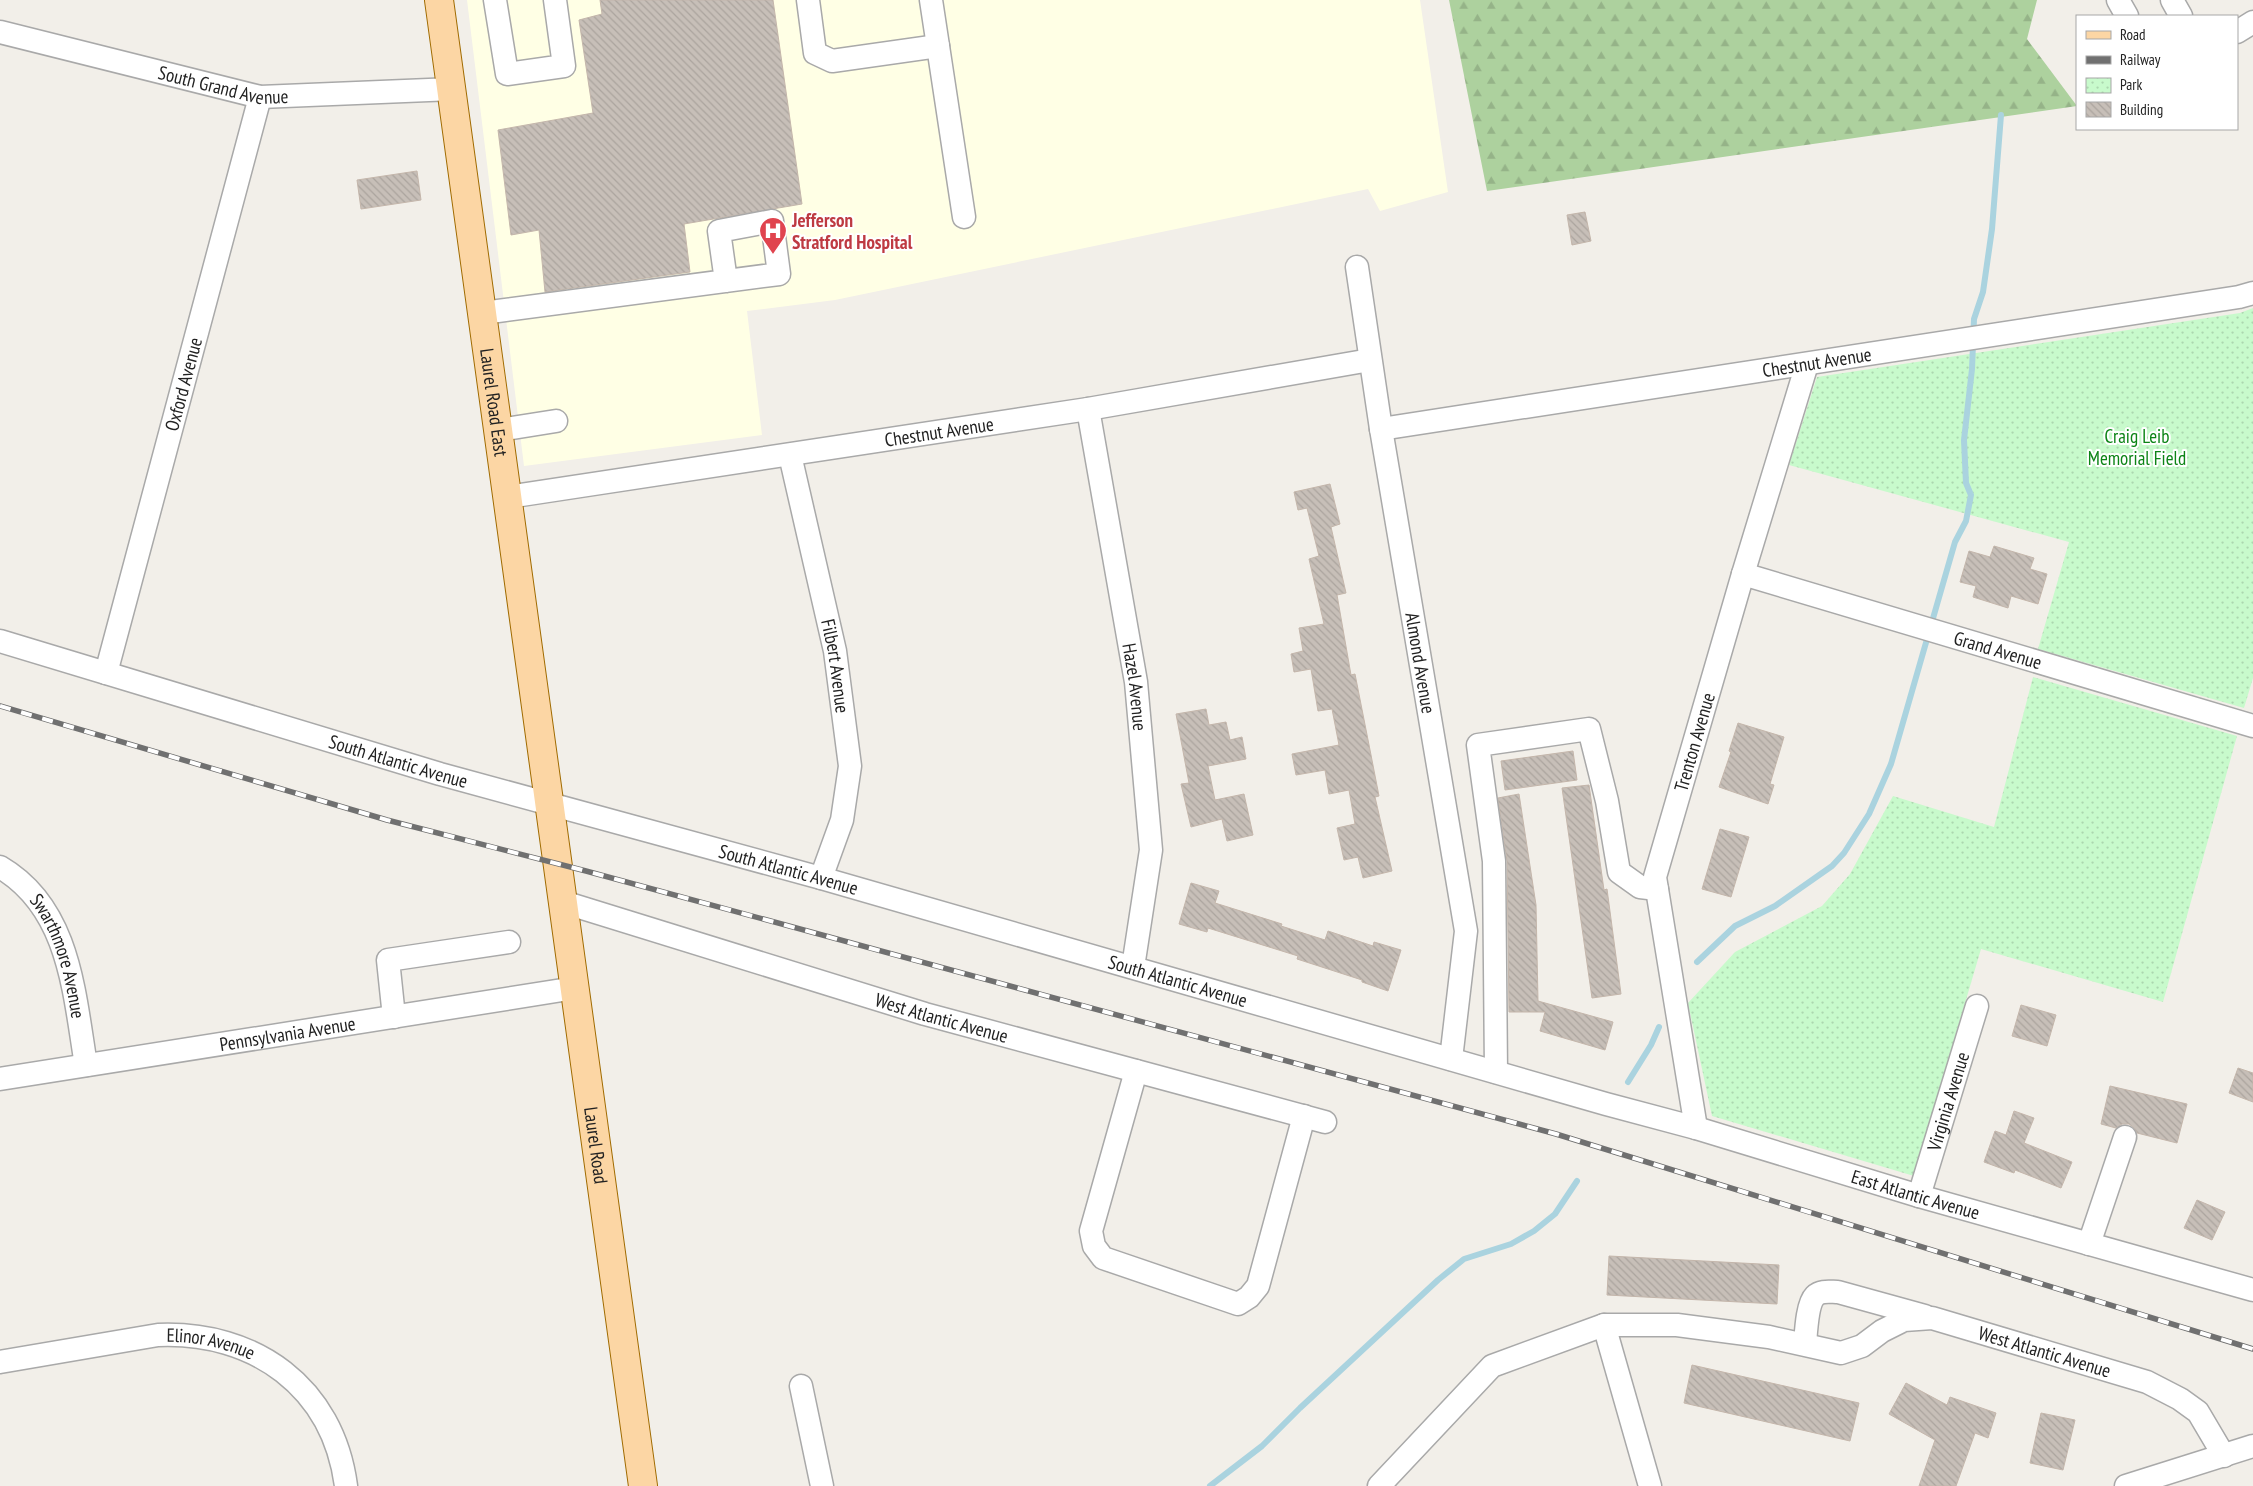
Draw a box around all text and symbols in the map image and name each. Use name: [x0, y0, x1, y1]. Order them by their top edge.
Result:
legend: [2076, 15, 2238, 130]
text: Road: [2120, 25, 2146, 44]
text: Railway: [2120, 50, 2161, 69]
street label: South Grand Avenue: [156, 60, 289, 110]
text: Park: [2120, 75, 2142, 94]
text: Building: [2120, 100, 2163, 119]
place label: Jefferson Stratford Hospital: [791, 208, 913, 254]
hospital icon: Jefferson Stratford Hospital: [758, 216, 788, 255]
street label: Oxford Avenue: [159, 335, 207, 434]
street label: Chestnut Avenue: [1761, 342, 1873, 382]
street label: Laurel Road East: [475, 347, 514, 459]
street label: Chestnut Avenue: [883, 411, 995, 452]
park label: Craig Leib Memorial Field: [2088, 424, 2186, 470]
street label: Almond Avenue: [1400, 611, 1441, 715]
street label: Filbert Avenue: [816, 617, 855, 715]
street label: Grand Avenue: [1951, 626, 2045, 674]
street label: Hazel Avenue: [1117, 641, 1152, 732]
street label: Trenton Avenue: [1669, 690, 1720, 794]
street label: South Atlantic Avenue: [326, 729, 470, 793]
street label: South Atlantic Avenue: [716, 839, 861, 900]
street label: Swarthmore Avenue: [25, 889, 91, 1020]
street label: South Atlantic Avenue: [1106, 949, 1250, 1012]
street label: West Atlantic Avenue: [872, 987, 1011, 1048]
street label: Pennsylvania Avenue: [218, 1011, 357, 1056]
street label: Virginia Avenue: [1921, 1049, 1974, 1155]
street label: Laurel Road: [579, 1105, 613, 1185]
street label: East Atlantic Avenue: [1848, 1164, 1983, 1225]
street label: West Atlantic Avenue: [1976, 1321, 2114, 1383]
street label: Elinor Avenue: [167, 1323, 259, 1365]

